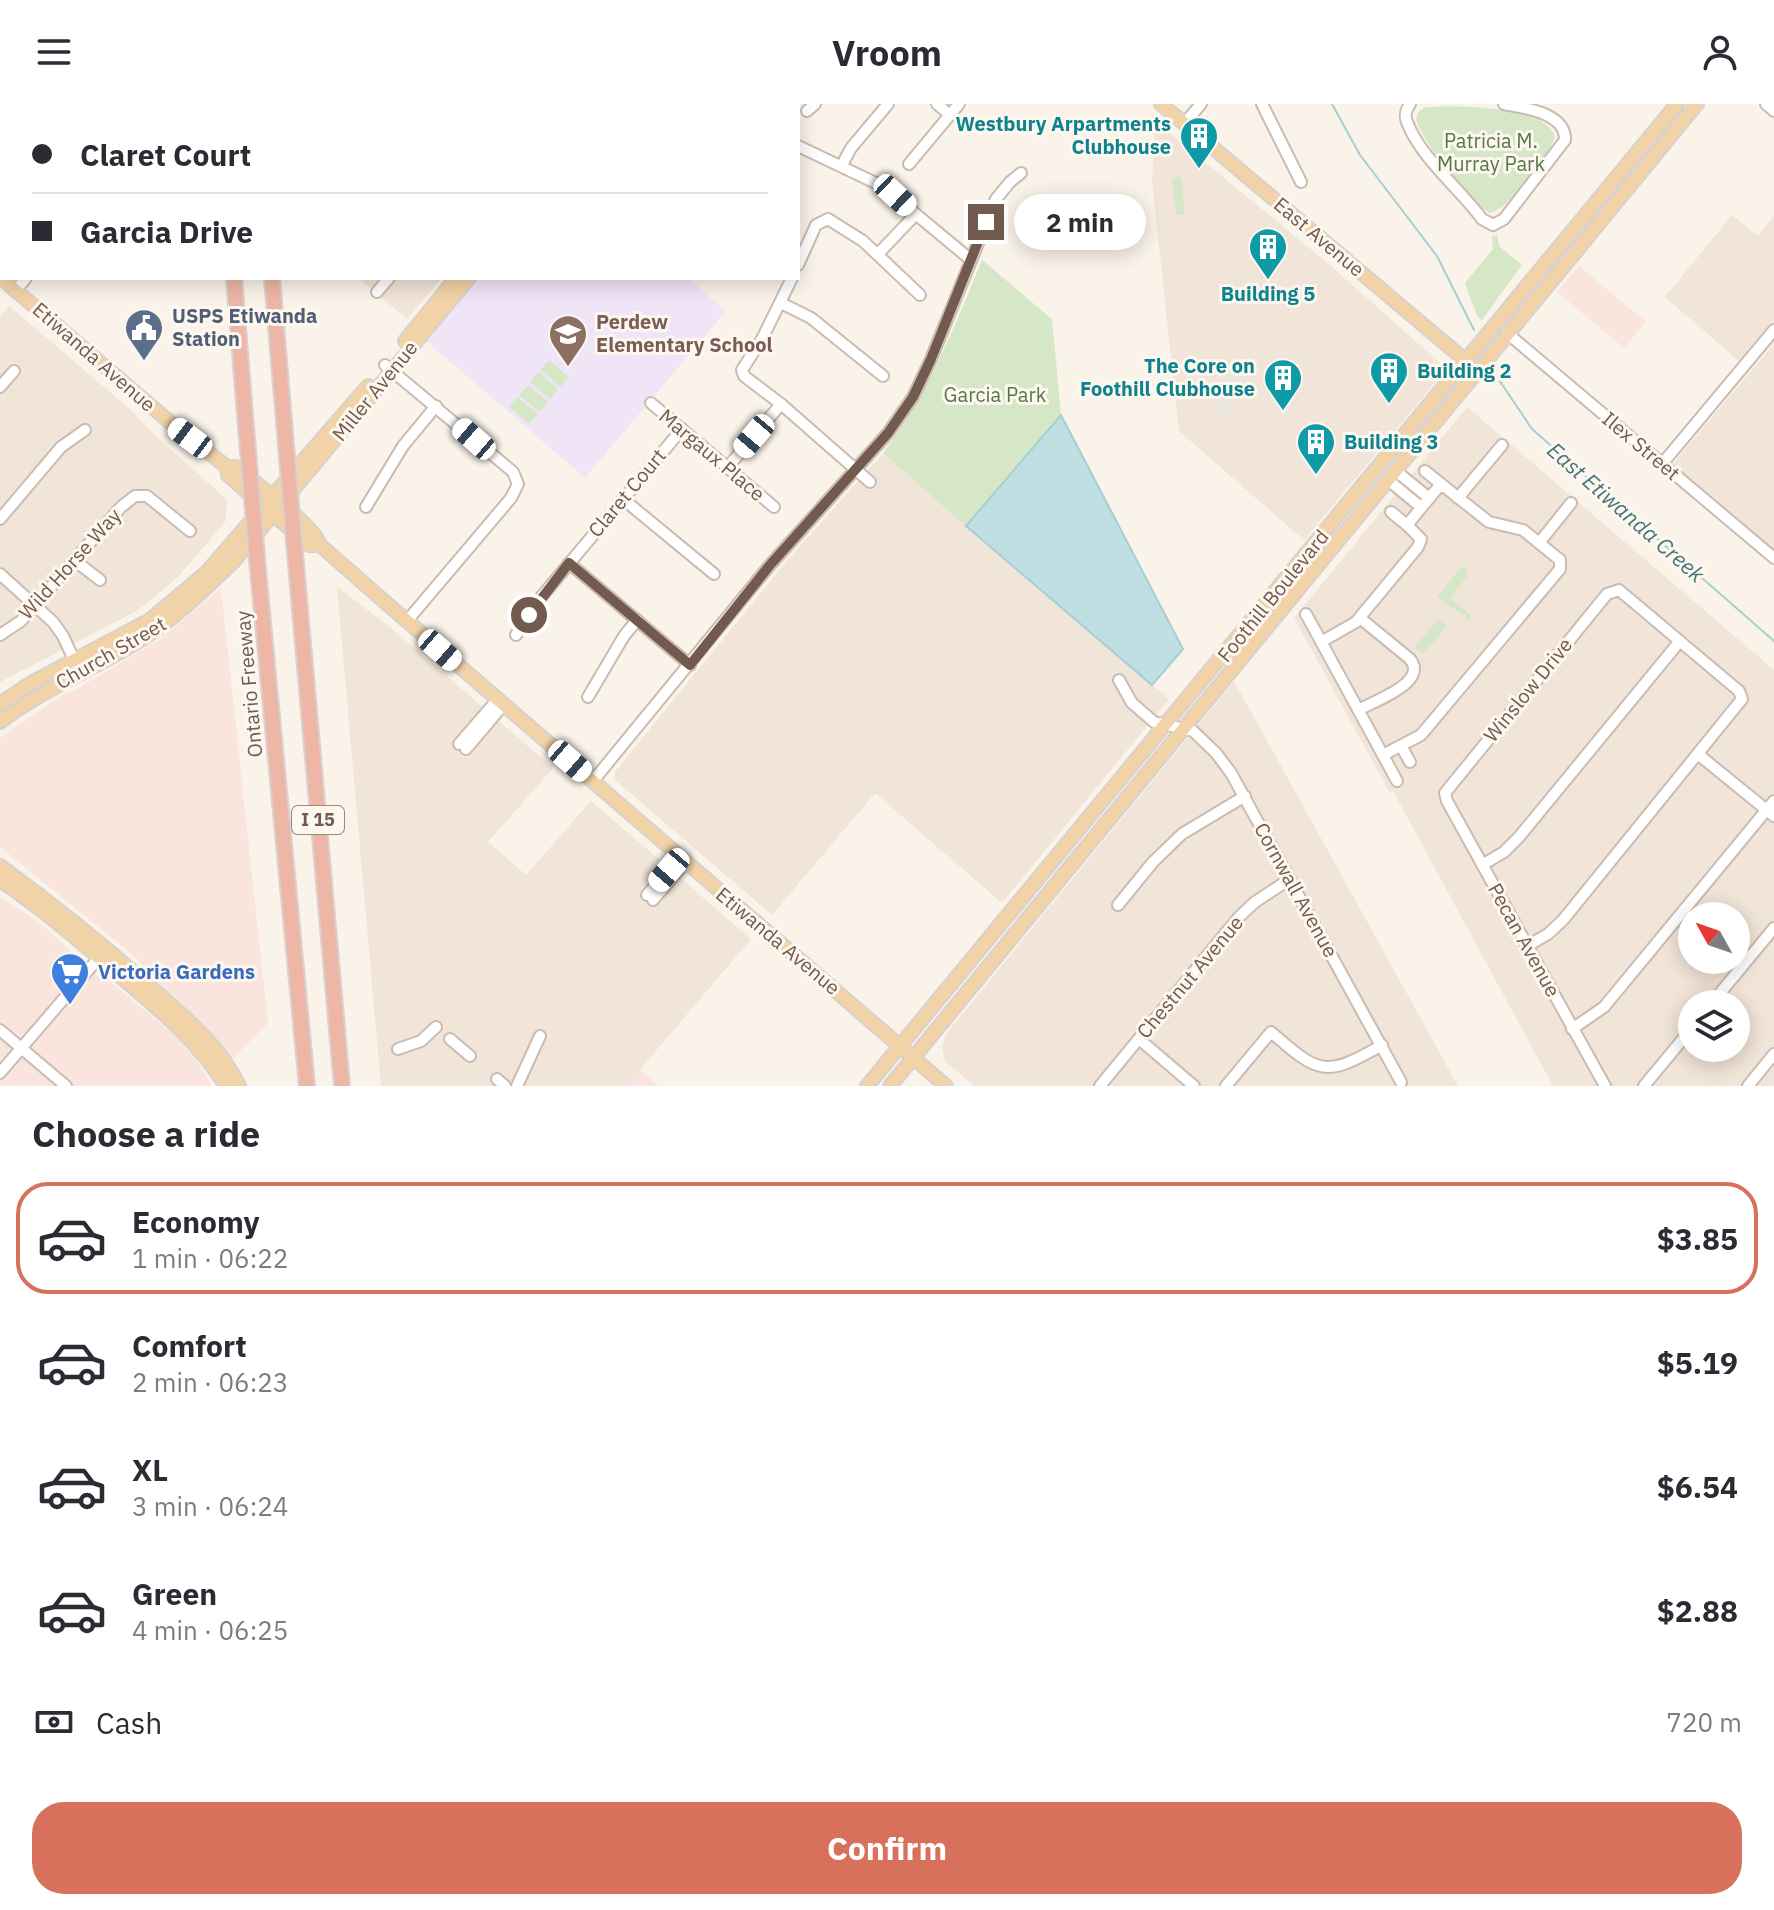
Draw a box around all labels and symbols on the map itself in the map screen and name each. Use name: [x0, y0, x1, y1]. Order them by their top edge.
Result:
place label: Westbury Arpartments Clubhouse: [956, 110, 1171, 160]
building icon: Westbury Arpartments Clubhouse: [1178, 115, 1220, 170]
park label: Patricia M. Murray Park: [1437, 127, 1545, 177]
car: [869, 170, 921, 220]
street label: East Avenue: [1268, 191, 1370, 282]
callout: 2 min: [1014, 194, 1146, 250]
route end: [968, 204, 1004, 240]
building icon: Building 5: [1247, 226, 1289, 281]
place label: Building 5: [1221, 280, 1315, 307]
street label: Etiwanda Avenue: [27, 296, 162, 418]
place label: USPS Etiwanda Station: [172, 302, 317, 352]
public building icon: USPS Etiwanda Station: [123, 307, 165, 362]
place label: Perdew Elementary School: [596, 308, 773, 358]
school or university icon: Perdew Elementary School: [547, 313, 589, 368]
street label: Miller Avenue: [326, 335, 423, 447]
building icon: Building 2: [1368, 350, 1410, 405]
place label: The Core on Foothill Clubhouse: [1080, 352, 1255, 402]
building icon: The Core on Foothill Clubhouse: [1262, 357, 1304, 412]
place label: Building 2: [1417, 357, 1512, 384]
park label: Garcia Park: [944, 381, 1047, 408]
street label: Margaux Place: [654, 402, 771, 507]
street label: Ilex Street: [1597, 405, 1686, 486]
car: [729, 410, 779, 462]
car: [164, 414, 216, 462]
car: [448, 414, 500, 464]
building icon: Building 3: [1295, 421, 1337, 476]
place label: Building 3: [1344, 428, 1439, 455]
water label: East Etiwanda Creek: [1541, 435, 1712, 588]
street label: Claret Court: [582, 443, 672, 543]
street label: Wild Horse Way: [12, 502, 127, 625]
street label: Foothill Boulevard: [1211, 524, 1334, 668]
route start: [511, 597, 547, 633]
street label: Church Street: [51, 610, 171, 695]
street label: Ontario Freeway: [229, 610, 268, 758]
car: [414, 625, 466, 675]
street label: Winslow Drive: [1477, 632, 1578, 748]
car: [544, 736, 596, 786]
road number: I 15: [292, 806, 344, 834]
street label: Cornwall Avenue: [1248, 817, 1345, 962]
car: [644, 844, 694, 896]
street label: Pecan Avenue: [1482, 878, 1567, 1002]
street label: Etiwanda Avenue: [710, 881, 846, 1001]
north arrow: [1678, 902, 1750, 974]
street label: Chestnut Avenue: [1130, 910, 1249, 1044]
supermarket icon: Victoria Gardens: [49, 951, 91, 1006]
place label: Victoria Gardens: [98, 958, 255, 985]

